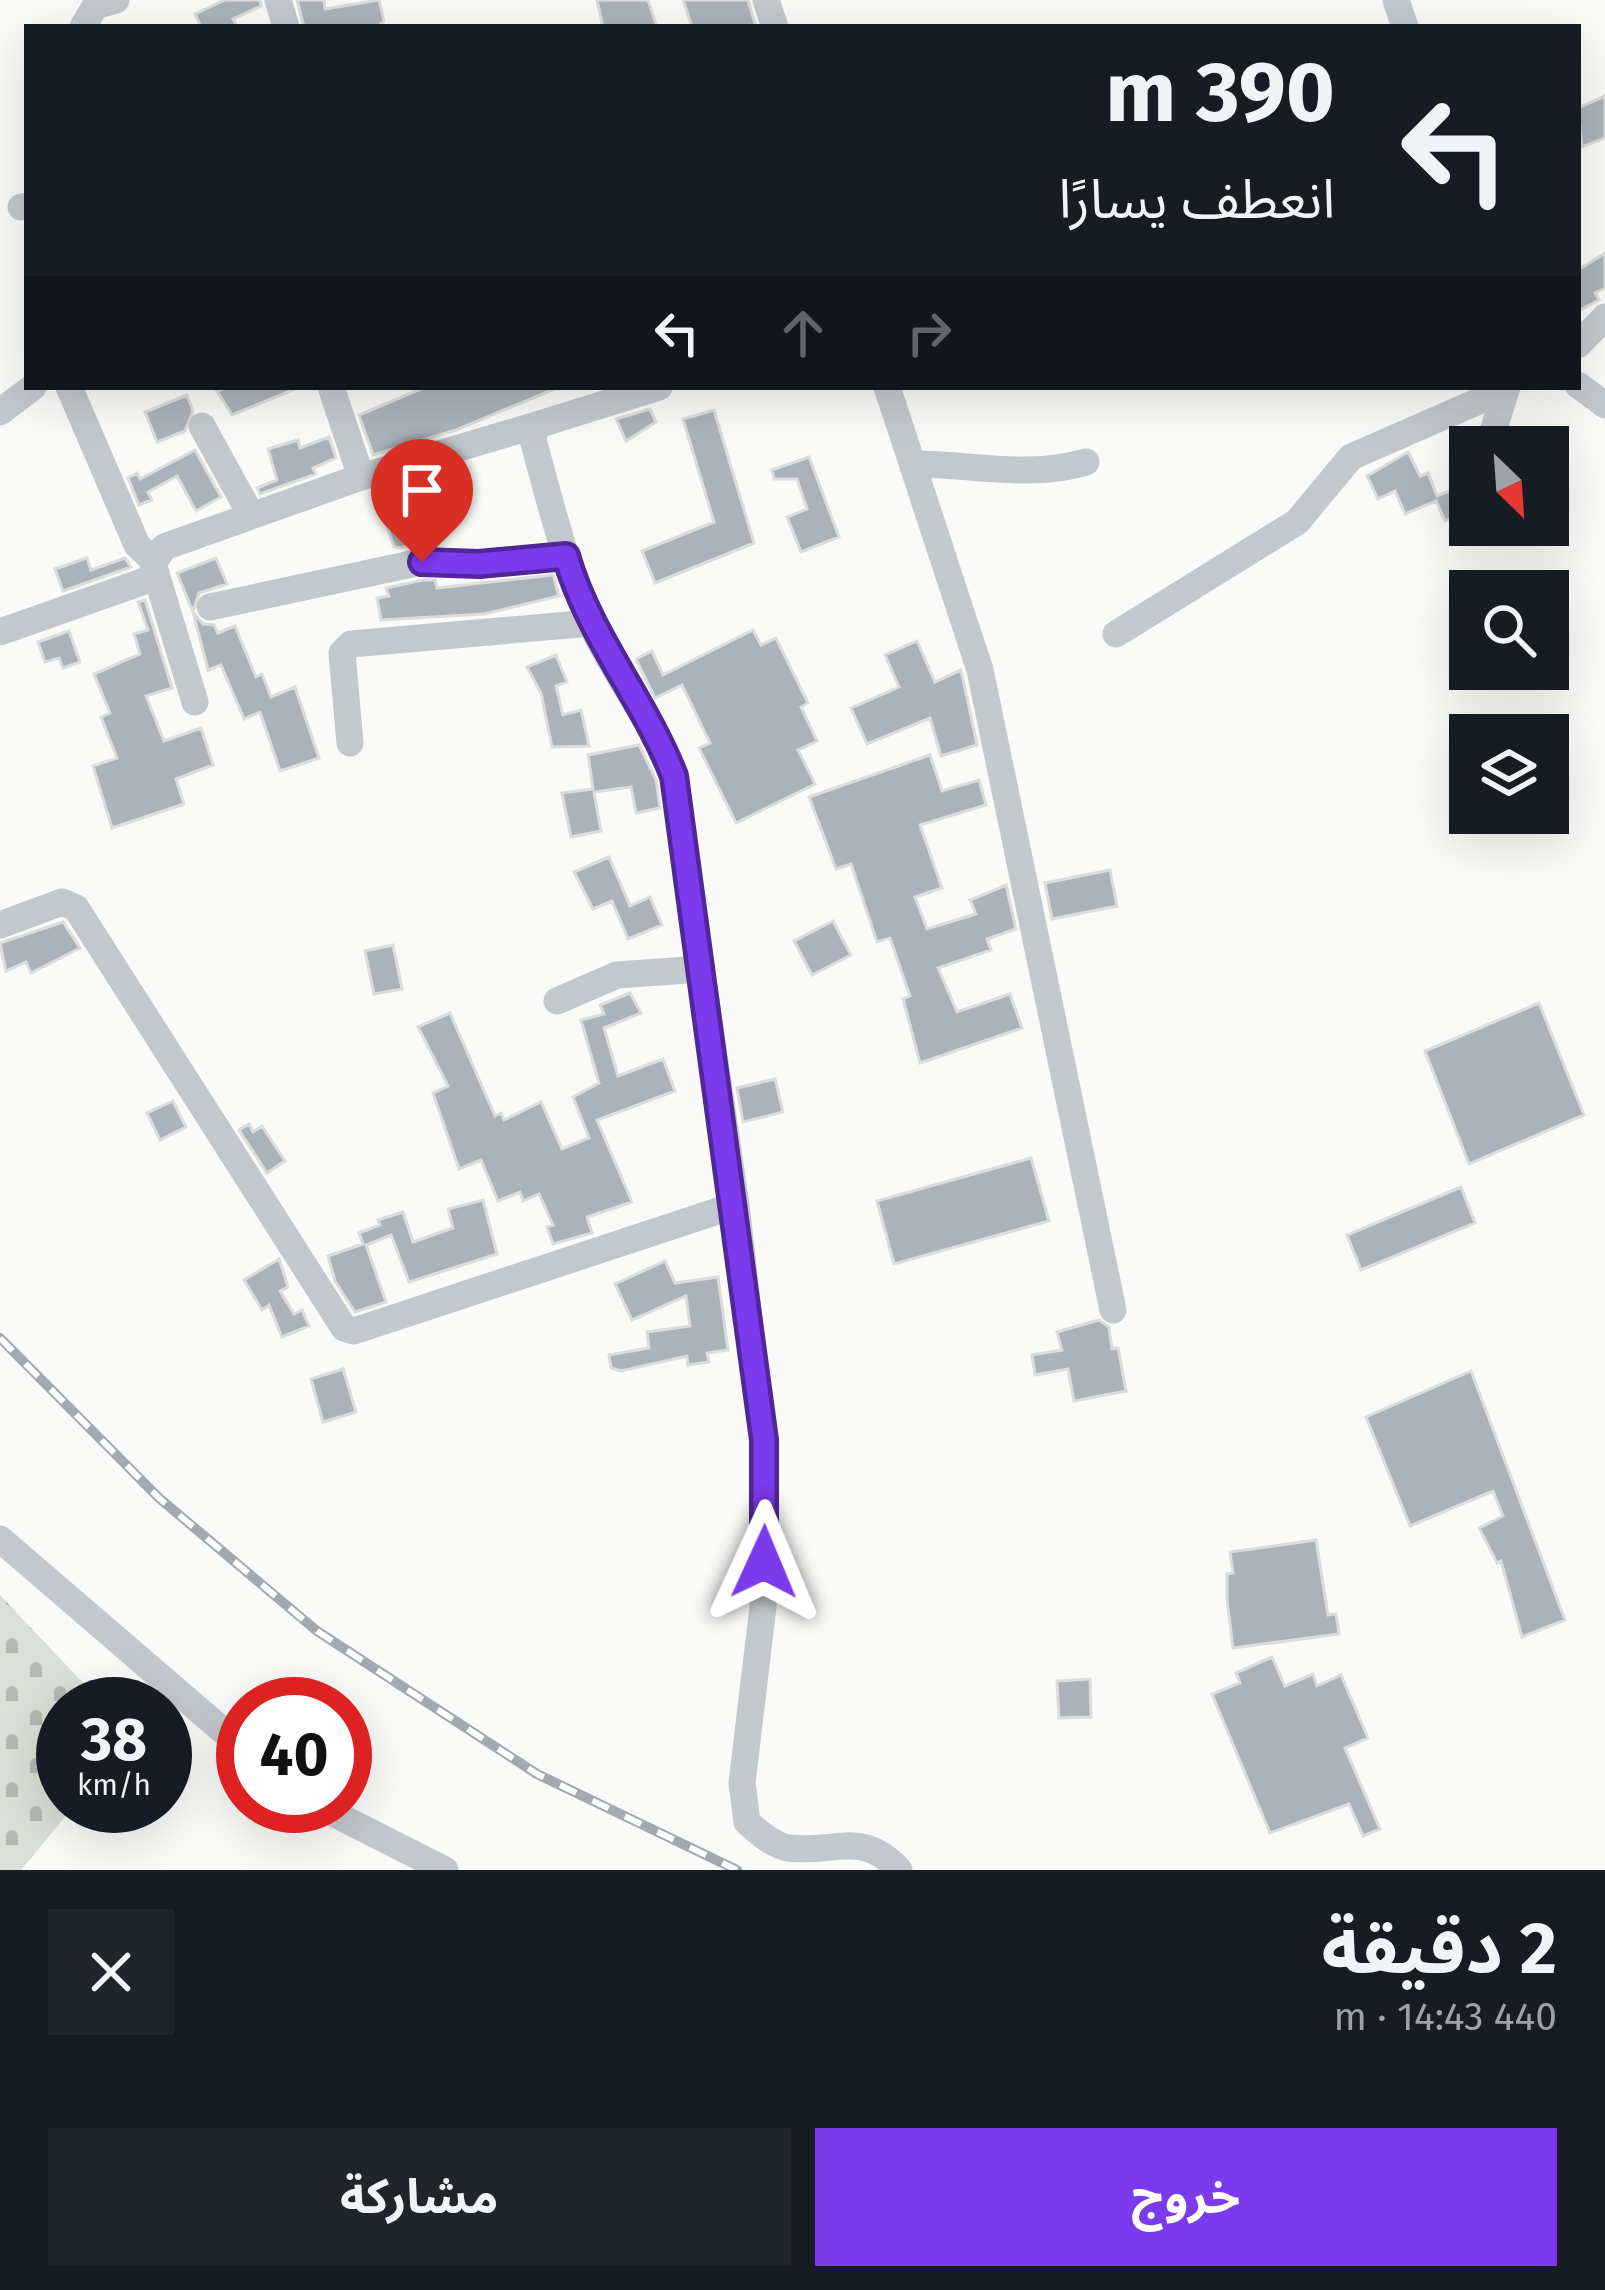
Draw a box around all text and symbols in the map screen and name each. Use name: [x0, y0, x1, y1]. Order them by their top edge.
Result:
text: 390 m: [1105, 42, 1335, 143]
icon: left: [1377, 72, 1533, 228]
text: انعطف يسارًا: [1058, 168, 1335, 232]
icon: left: [644, 300, 710, 366]
icon: ahead: [770, 300, 836, 366]
icon: right: [896, 300, 962, 366]
north arrow: [1449, 426, 1569, 546]
map controls: [1449, 426, 1569, 834]
pin: [371, 439, 473, 562]
icon: arrive: [389, 457, 455, 523]
button: search: [1449, 570, 1569, 690]
button: layers: [1449, 714, 1569, 834]
position arrow: [701, 1499, 827, 1625]
speed limit sign: 40: [216, 1677, 372, 1833]
text: 38: [81, 1704, 147, 1776]
text: km/h: [77, 1767, 151, 1803]
text: 2 دقيقة: [1322, 1906, 1557, 1992]
button: close: [48, 1909, 174, 2035]
text: 440 m · 14:43: [1334, 1994, 1557, 2040]
button: مشاركة: [48, 2128, 791, 2266]
button: خروج: [815, 2128, 1557, 2266]

